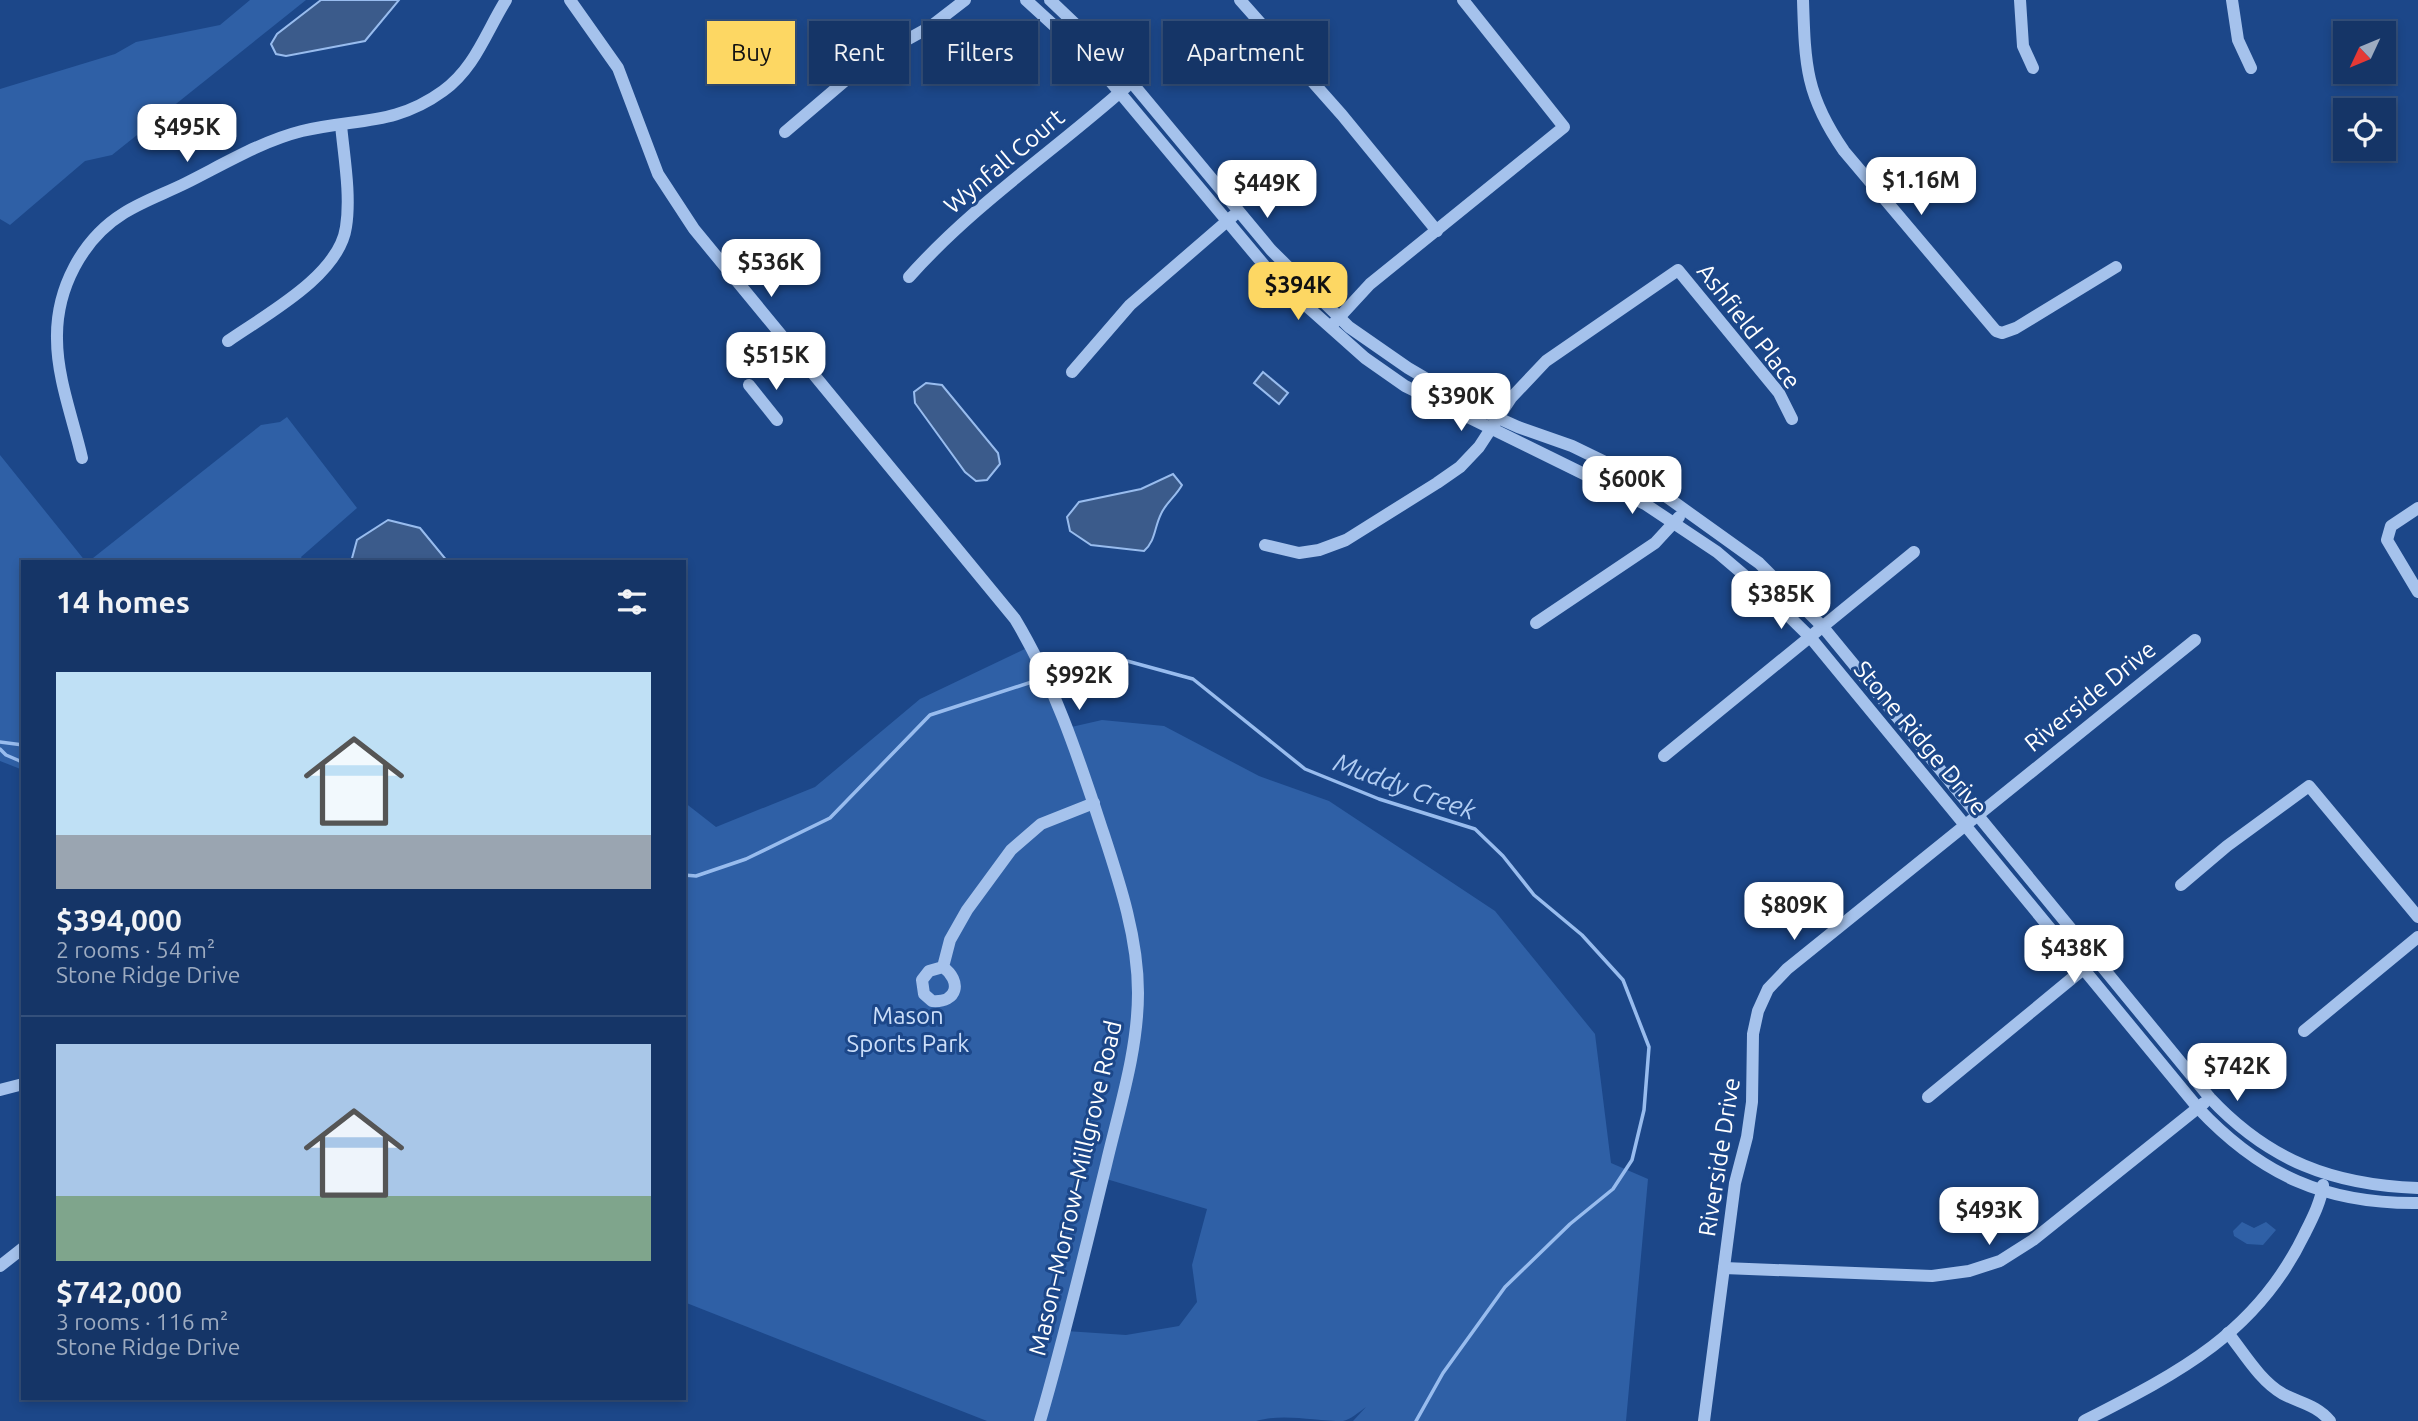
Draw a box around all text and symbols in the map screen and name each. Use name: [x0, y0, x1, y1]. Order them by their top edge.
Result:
chip: Buy: [707, 21, 795, 84]
chip: Rent: [809, 21, 909, 84]
chip: Filters: [923, 21, 1038, 84]
chip: New: [1052, 21, 1149, 84]
chip: Apartment: [1163, 21, 1328, 84]
north arrow: [2333, 21, 2396, 84]
map controls: [2333, 21, 2396, 161]
button: locate: [2333, 98, 2396, 161]
street label: Wynfall Court: [939, 103, 1070, 219]
pin: $495K: [138, 104, 236, 164]
text: $495K: [153, 114, 221, 139]
pin: $1.16M: [1864, 158, 1978, 217]
pin: $449K: [1218, 160, 1316, 220]
text: $1.16M: [1882, 167, 1960, 192]
text: $449K: [1233, 170, 1301, 195]
pin: $536K: [722, 240, 820, 299]
text: $536K: [737, 249, 805, 274]
street label: Ashfield Place: [1692, 258, 1806, 394]
pin: $394K: [1249, 262, 1347, 322]
text: $394K: [1264, 272, 1332, 297]
pin: $515K: [727, 332, 825, 392]
text: $515K: [742, 342, 810, 367]
pin: $390K: [1412, 374, 1510, 433]
text: $390K: [1427, 383, 1495, 408]
pin: $600K: [1583, 456, 1681, 516]
text: $600K: [1598, 466, 1666, 491]
pin: $385K: [1732, 572, 1830, 631]
text: $385K: [1747, 581, 1815, 606]
icon: filters: [613, 583, 651, 621]
text: 14 homes: [56, 585, 190, 619]
street label: Riverside Drive: [2019, 635, 2161, 757]
pin: $992K: [1030, 652, 1128, 712]
street label: Stone Ridge Drive: [1849, 656, 1993, 820]
text: $992K: [1045, 662, 1113, 687]
icon: home: [291, 718, 417, 844]
water label: Muddy Creek: [1330, 747, 1481, 825]
pin: $809K: [1745, 883, 1843, 942]
text: $809K: [1760, 892, 1828, 917]
text: $394,000: [56, 903, 182, 937]
pin: $438K: [2025, 926, 2123, 985]
text: $438K: [2040, 935, 2108, 960]
text: 2 rooms · 54 m²: [56, 937, 215, 962]
text: Stone Ridge Drive: [56, 962, 241, 987]
park label: Mason Sports Park: [847, 1002, 969, 1057]
street label: Mason–Morrow–Millgrove Road: [1023, 1018, 1127, 1358]
pin: $742K: [2188, 1044, 2286, 1103]
text: $742K: [2203, 1053, 2271, 1078]
street label: Riverside Drive: [1693, 1076, 1745, 1238]
icon: home: [291, 1090, 417, 1216]
pin: $493K: [1940, 1188, 2038, 1247]
text: $493K: [1955, 1197, 2023, 1222]
text: $742,000: [56, 1275, 182, 1309]
text: 3 rooms · 116 m²: [56, 1309, 228, 1334]
text: Stone Ridge Drive: [56, 1334, 241, 1359]

